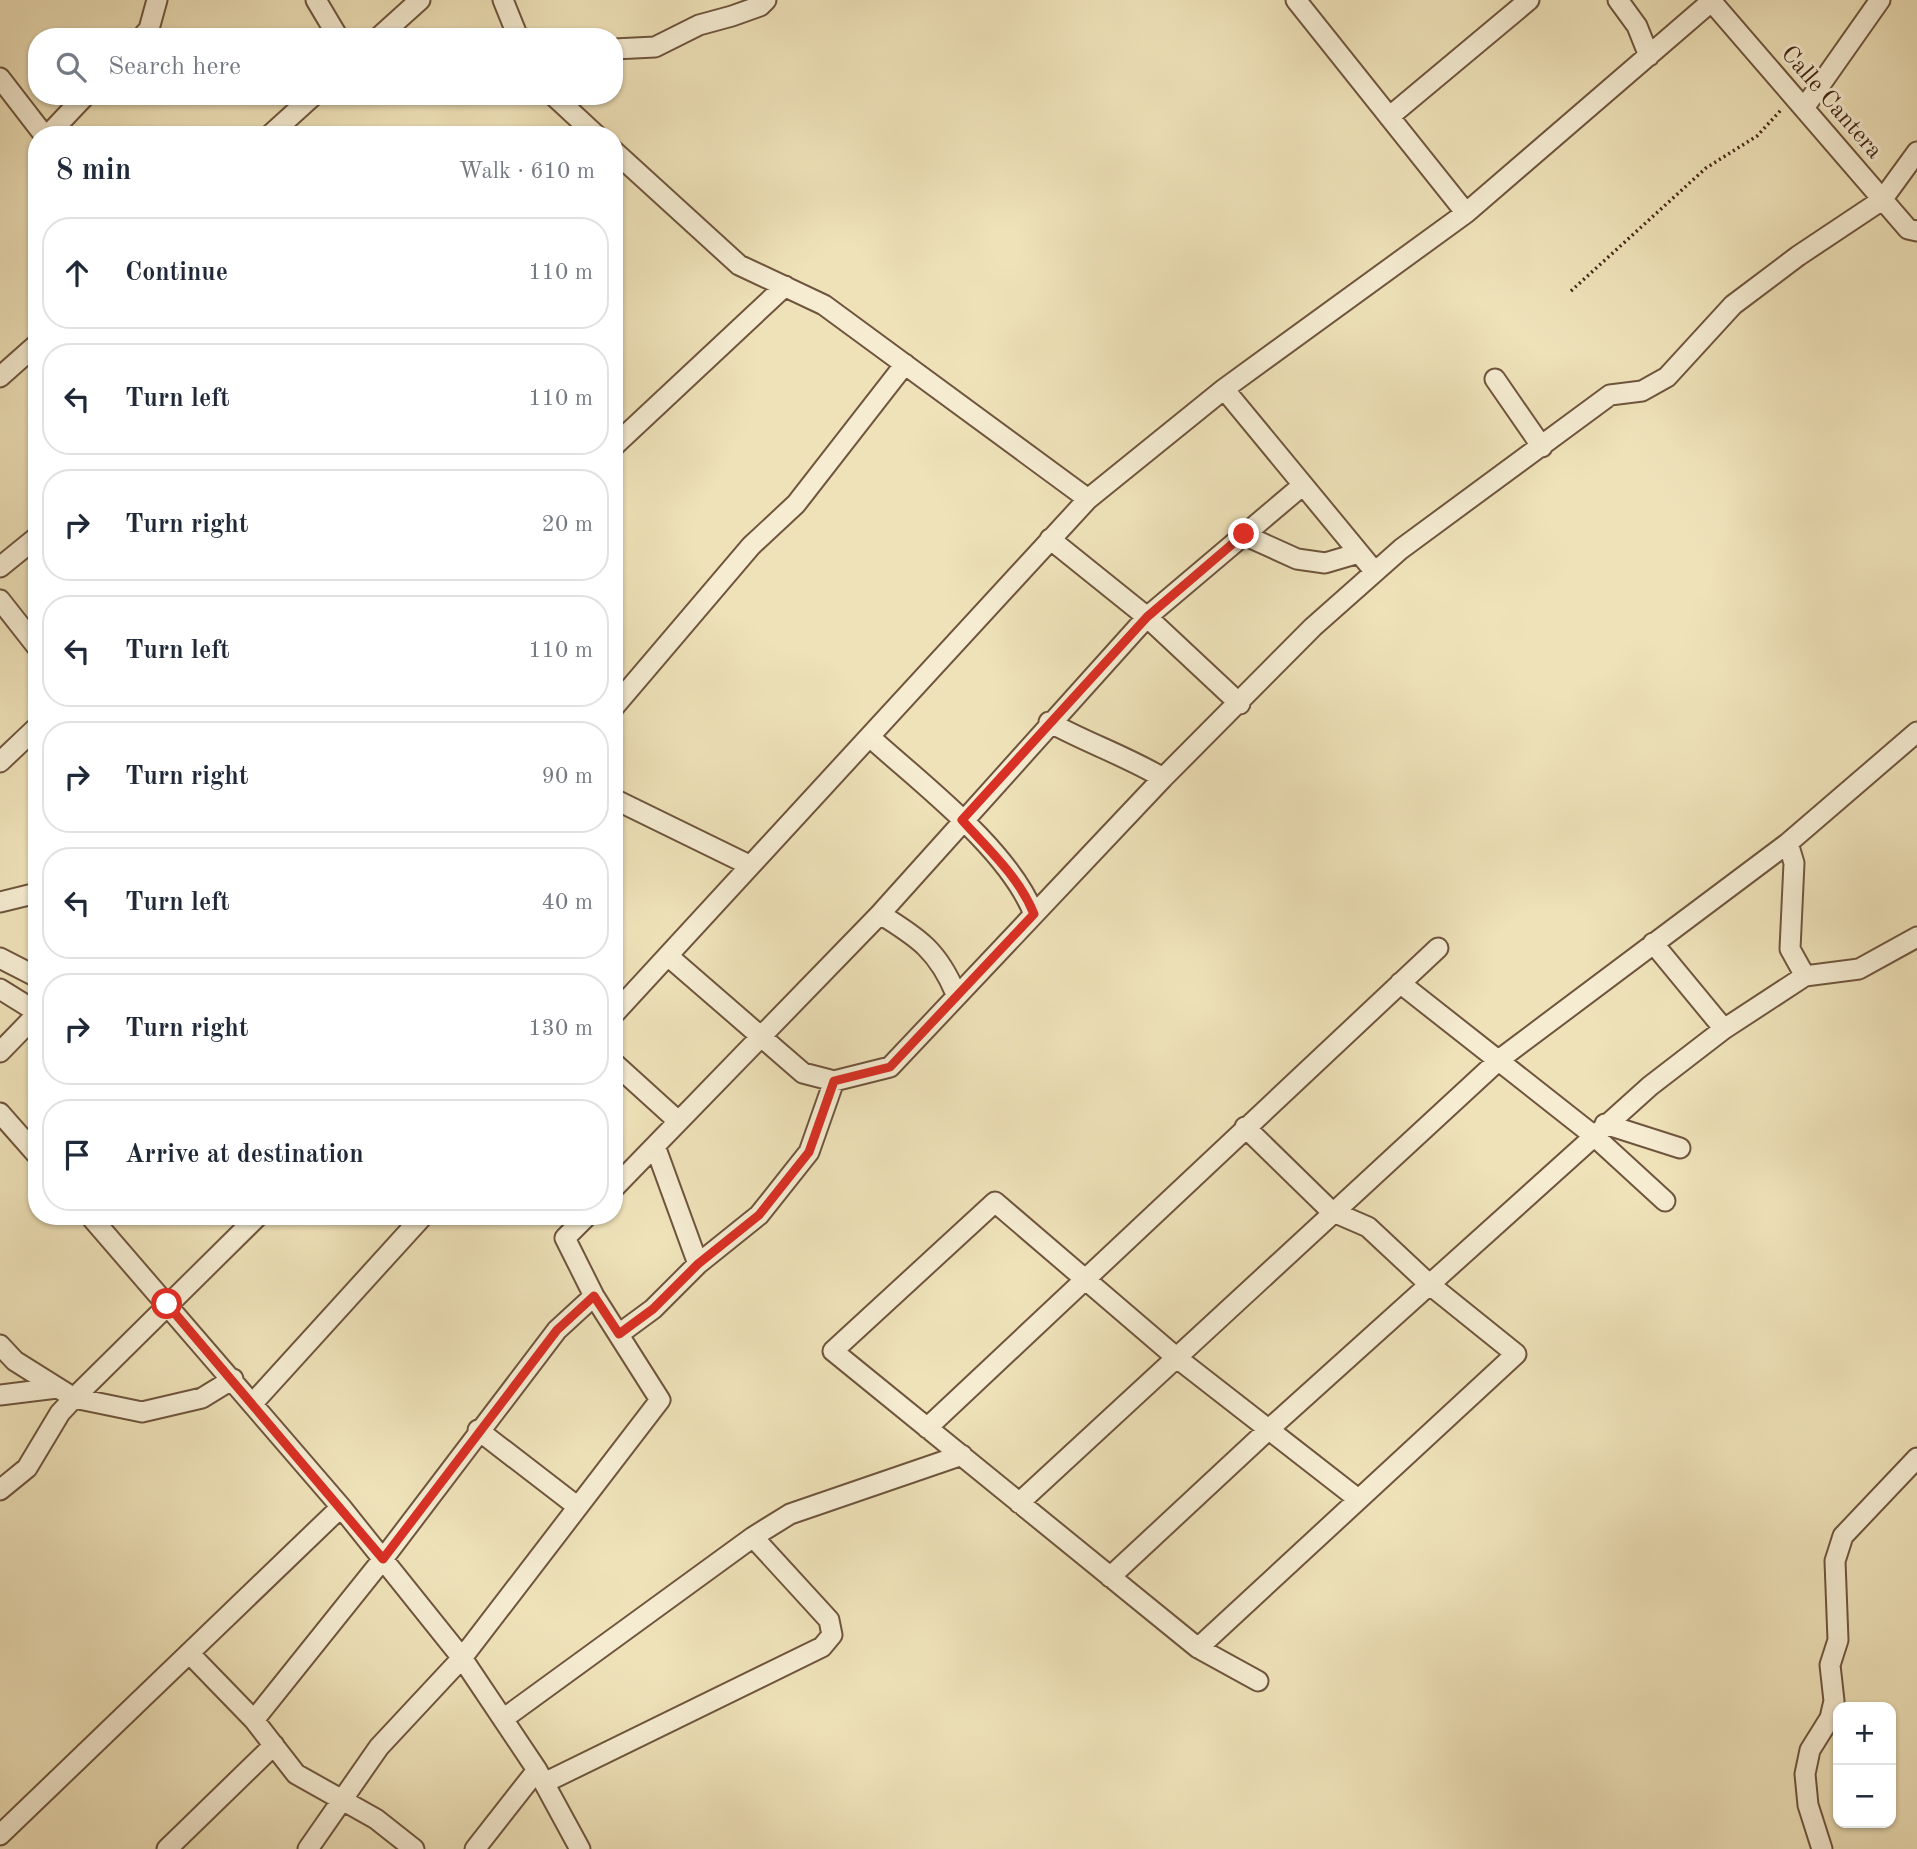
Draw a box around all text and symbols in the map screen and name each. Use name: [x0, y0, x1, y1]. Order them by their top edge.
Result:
search box: [28, 28, 623, 105]
street label: Calle Cantera: [1776, 42, 1886, 164]
icon: search: [52, 48, 90, 86]
text: Search here: [108, 54, 241, 80]
text: 8 min: [56, 156, 131, 186]
text: Walk · 610 m: [459, 160, 595, 183]
icon: ahead: [58, 254, 96, 292]
text: Continue: [125, 260, 228, 286]
text: 110 m: [528, 261, 593, 284]
icon: left: [58, 380, 96, 418]
text: Turn left: [125, 386, 230, 412]
text: 110 m: [528, 387, 593, 410]
icon: right: [58, 506, 96, 544]
text: Turn right: [125, 512, 248, 538]
text: 20 m: [542, 513, 593, 536]
route end: [1228, 518, 1259, 549]
icon: left: [58, 632, 96, 670]
text: Turn left: [125, 638, 230, 664]
text: 110 m: [528, 639, 593, 662]
icon: right: [58, 758, 96, 796]
text: Turn right: [125, 764, 248, 790]
text: 90 m: [542, 765, 593, 788]
icon: left: [58, 884, 96, 922]
text: Turn left: [125, 890, 230, 916]
text: 40 m: [542, 891, 593, 914]
icon: right: [58, 1010, 96, 1048]
text: Turn right: [125, 1016, 248, 1042]
text: 130 m: [528, 1017, 593, 1040]
icon: arrive: [58, 1136, 96, 1174]
text: Arrive at destination: [125, 1142, 364, 1168]
route start: [151, 1288, 182, 1319]
map controls: [1833, 1702, 1896, 1828]
button: +: [1833, 1702, 1896, 1765]
button: −: [1833, 1765, 1896, 1828]

